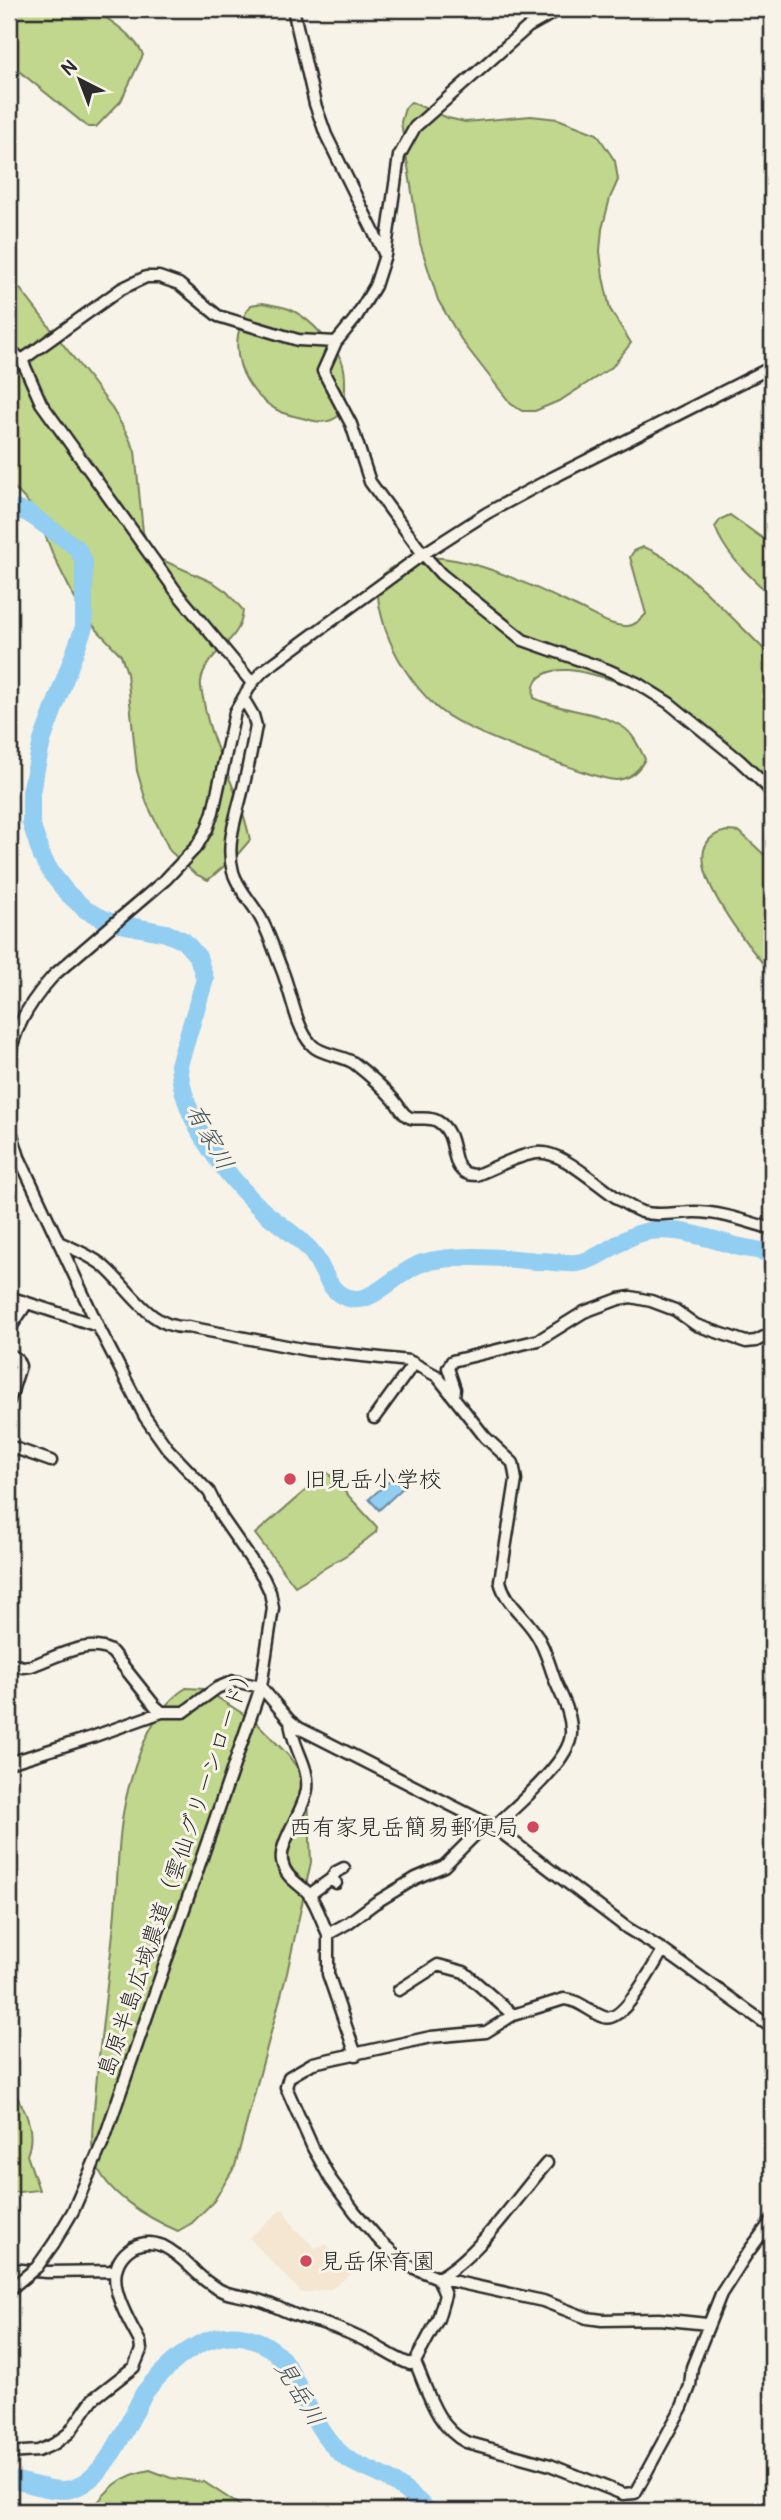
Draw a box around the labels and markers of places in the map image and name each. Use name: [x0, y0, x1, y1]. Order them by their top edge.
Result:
place label: 旧見岳小学校: [304, 1465, 442, 1494]
marker: 旧見岳小学校: [282, 1471, 298, 1487]
place label: 西有家見岳簡易郵便局: [289, 1813, 519, 1842]
marker: 西有家見岳簡易郵便局: [525, 1819, 541, 1835]
place label: 見岳保育園: [320, 2247, 435, 2276]
marker: 見岳保育園: [298, 2253, 314, 2269]

